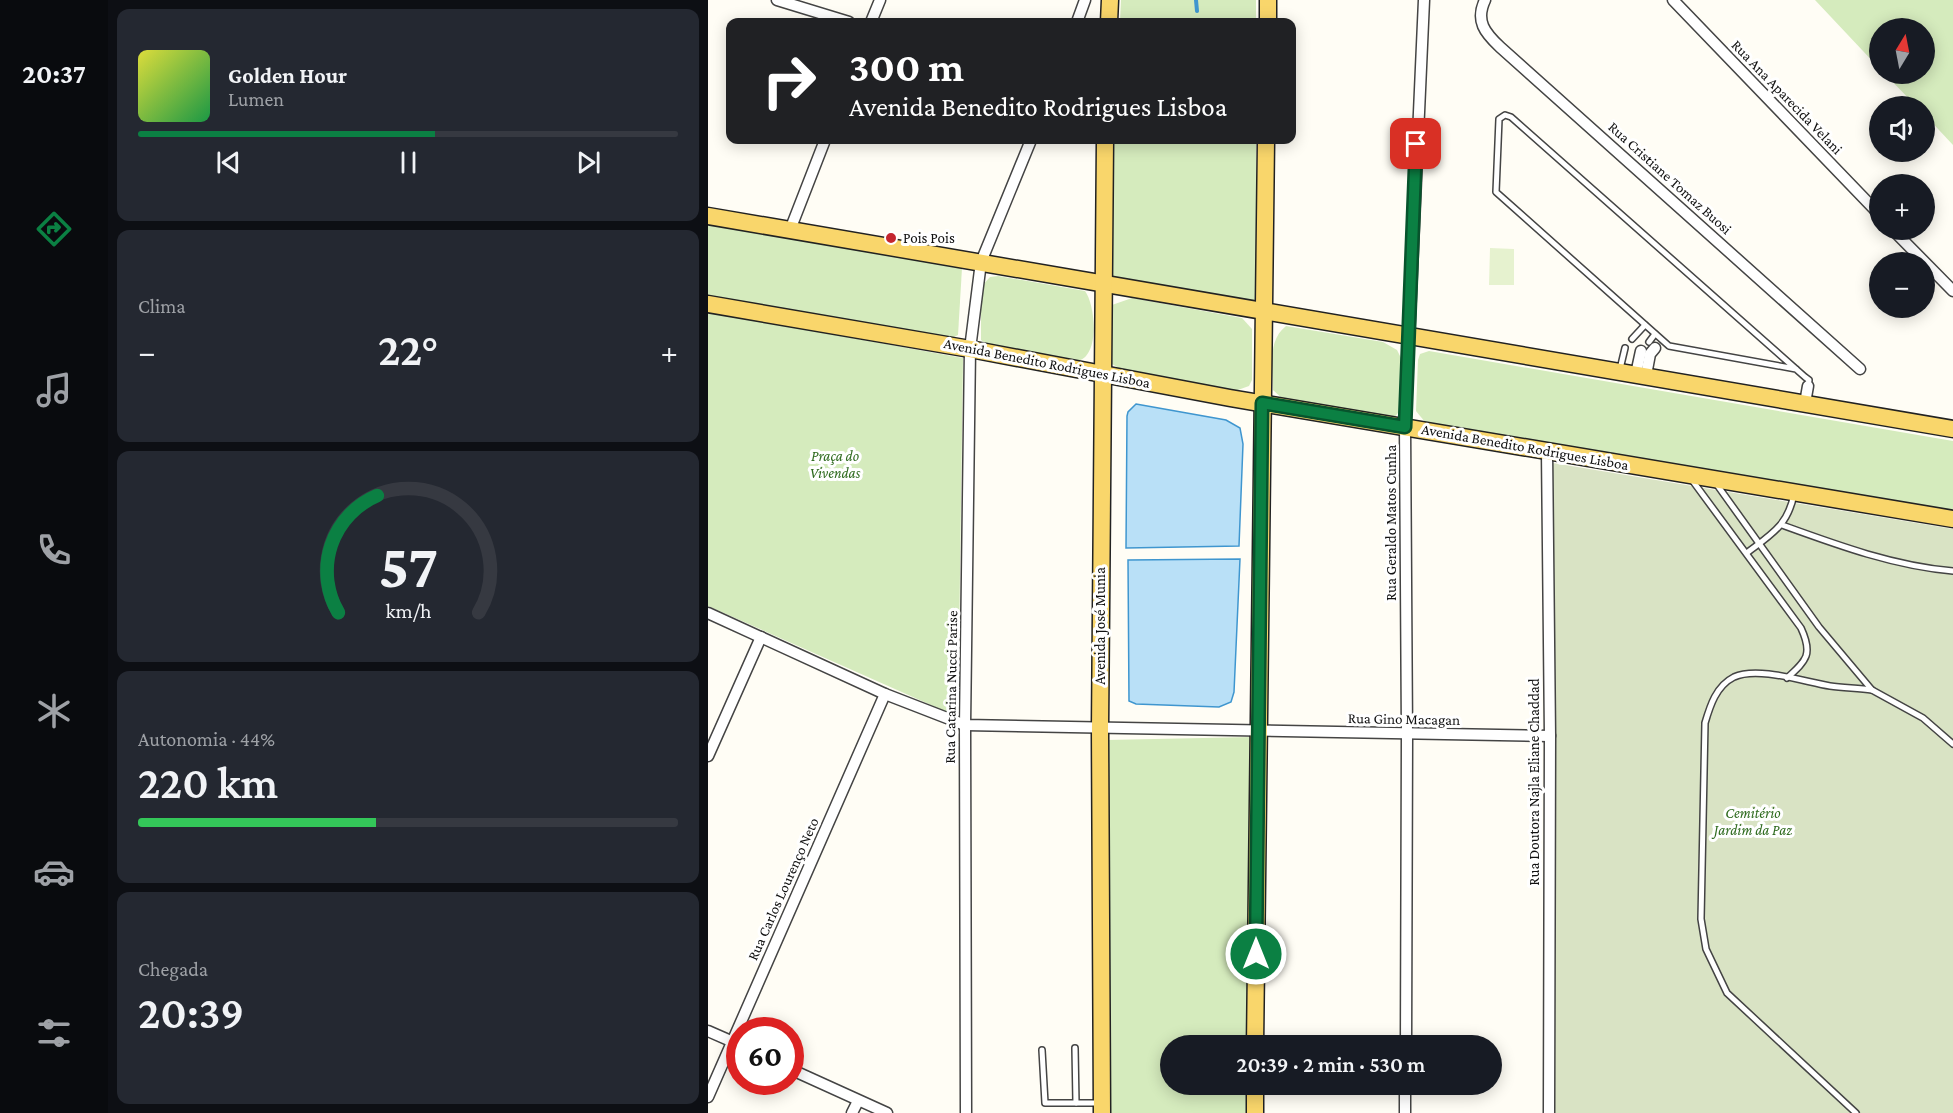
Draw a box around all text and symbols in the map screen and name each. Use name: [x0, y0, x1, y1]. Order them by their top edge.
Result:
north arrow: [1869, 18, 1935, 84]
map controls: [1869, 18, 1935, 318]
street label: Rua Ana Aparecida Velani: [1728, 37, 1846, 158]
icon: right: [750, 42, 828, 120]
text: 300 m: [849, 43, 964, 90]
text: 20:37: [22, 59, 86, 89]
text: Golden Hour: [228, 63, 347, 88]
text: Lumen: [228, 88, 284, 110]
text: Avenida Benedito Rodrigues Lisboa: [849, 92, 1227, 122]
button: sound: [1869, 96, 1935, 162]
pin: [1390, 118, 1441, 169]
street label: Rua Cristiane Tomaz Buosi: [1605, 119, 1735, 237]
icon: arrive: [1399, 127, 1432, 160]
icon: previous: [212, 146, 245, 179]
icon: pause: [392, 146, 425, 179]
icon: next: [572, 146, 605, 179]
button: +: [1869, 174, 1935, 240]
icon: directions: [33, 208, 75, 250]
place label: Pois Pois: [903, 230, 955, 246]
marker: Pois Pois: [884, 231, 898, 245]
button: −: [1869, 252, 1935, 318]
text: Clima: [138, 295, 186, 317]
text: 22°: [378, 325, 438, 375]
text: −: [138, 333, 155, 370]
text: +: [661, 333, 678, 370]
street label: Avenida Benedito Rodrigues Lisboa: [942, 335, 1152, 392]
icon: music: [33, 369, 75, 411]
street label: Avenida Benedito Rodrigues Lisboa: [1420, 421, 1630, 474]
street label: Rua Geraldo Matos Cunha: [1383, 445, 1399, 601]
park label: Praça do Vivendas: [810, 448, 861, 481]
icon: phone: [33, 529, 75, 571]
text: 57: [378, 532, 438, 601]
street label: Avenida José Munia: [1092, 567, 1109, 685]
text: km/h: [385, 600, 432, 624]
street label: Rua Catarina Nucci Parise: [942, 610, 960, 764]
street label: Rua Doutora Najla Eliane Chaddad: [1526, 678, 1543, 886]
icon: climate: [33, 690, 75, 732]
street label: Rua Gino Macagan: [1348, 710, 1460, 729]
text: Autonomia · 44%: [138, 728, 275, 750]
text: 220 km: [138, 758, 278, 808]
park label: Cemitério Jardim da Paz: [1711, 805, 1792, 839]
street label: Rua Carlos Lourenço Neto: [744, 815, 823, 963]
icon: car: [33, 851, 75, 893]
position arrow: [1224, 922, 1288, 986]
text: Chegada: [138, 958, 208, 980]
text: 20:39: [138, 988, 244, 1038]
icon: filters: [33, 1012, 75, 1054]
speed limit sign: 60: [726, 1017, 804, 1095]
text: 20:39 · 2 min · 530 m: [1237, 1052, 1425, 1077]

